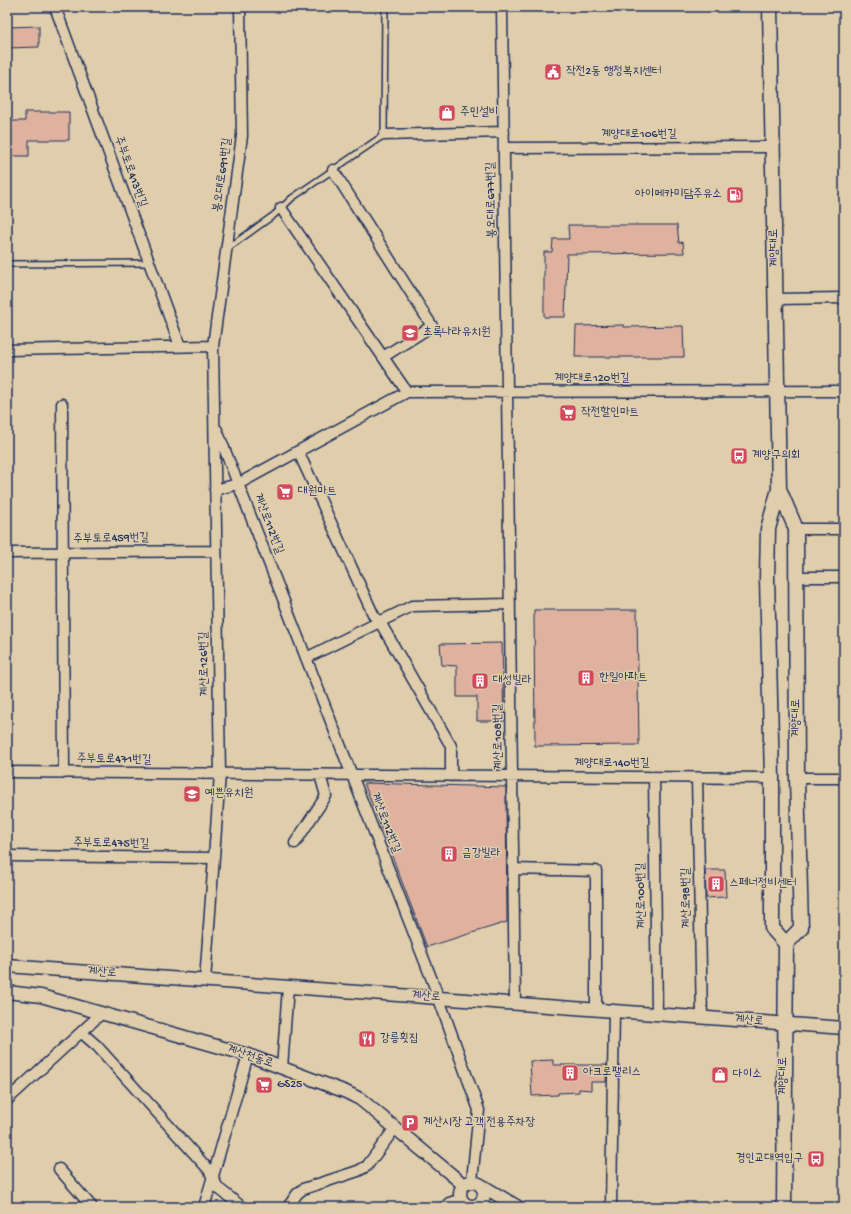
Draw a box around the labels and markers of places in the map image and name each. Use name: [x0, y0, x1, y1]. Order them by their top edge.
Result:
public building icon: 작전2동 행정복지센터: [543, 62, 563, 82]
place label: 작전2동 행정복지센터: [566, 65, 662, 79]
shop icon: 주민설비: [437, 103, 457, 123]
place label: 주민설비: [460, 105, 499, 120]
fuel station icon: 아이메카미담주유소: [725, 185, 745, 205]
place label: 아이메카미담주유소: [635, 188, 722, 202]
school or university icon: 초록나라유치원: [400, 323, 420, 343]
place label: 초록나라유치원: [423, 326, 491, 340]
supermarket icon: 작전할인마트: [558, 403, 578, 423]
place label: 작전할인마트: [581, 405, 639, 420]
bus stop icon: 계양구의회: [729, 446, 749, 466]
place label: 계양구의회: [752, 449, 800, 463]
supermarket icon: 대원마트: [275, 482, 295, 502]
place label: 대원마트: [298, 485, 337, 499]
building icon: 한일아파트: [576, 668, 596, 688]
building icon: 대성빌라: [470, 671, 490, 691]
place label: 한일아파트: [599, 671, 647, 685]
place label: 대성빌라: [493, 674, 532, 688]
school or university icon: 예쁜유치원: [182, 784, 202, 804]
place label: 예쁜유치원: [205, 787, 253, 801]
building icon: 금강빌라: [439, 844, 459, 864]
place label: 금강빌라: [462, 847, 501, 861]
building icon: 스페너정비센터: [706, 874, 726, 894]
place label: 스페너정비센터: [729, 877, 797, 891]
restaurant icon: 강릉횟집: [357, 1029, 377, 1049]
place label: 강릉횟집: [380, 1031, 419, 1046]
building icon: 아크로팰리스: [560, 1063, 580, 1083]
shop icon: 다이소: [710, 1065, 730, 1085]
place label: 아크로팰리스: [583, 1066, 641, 1080]
place label: 다이소: [733, 1068, 762, 1082]
supermarket icon: GS25: [254, 1075, 274, 1095]
place label: GS25: [277, 1078, 302, 1092]
parking icon: 계산시장 고객 전용주차장: [400, 1113, 420, 1133]
place label: 계산시장 고객 전용주차장: [423, 1116, 535, 1130]
bus stop icon: 경인교대역입구: [806, 1149, 826, 1169]
place label: 경인교대역입구: [735, 1152, 803, 1166]

